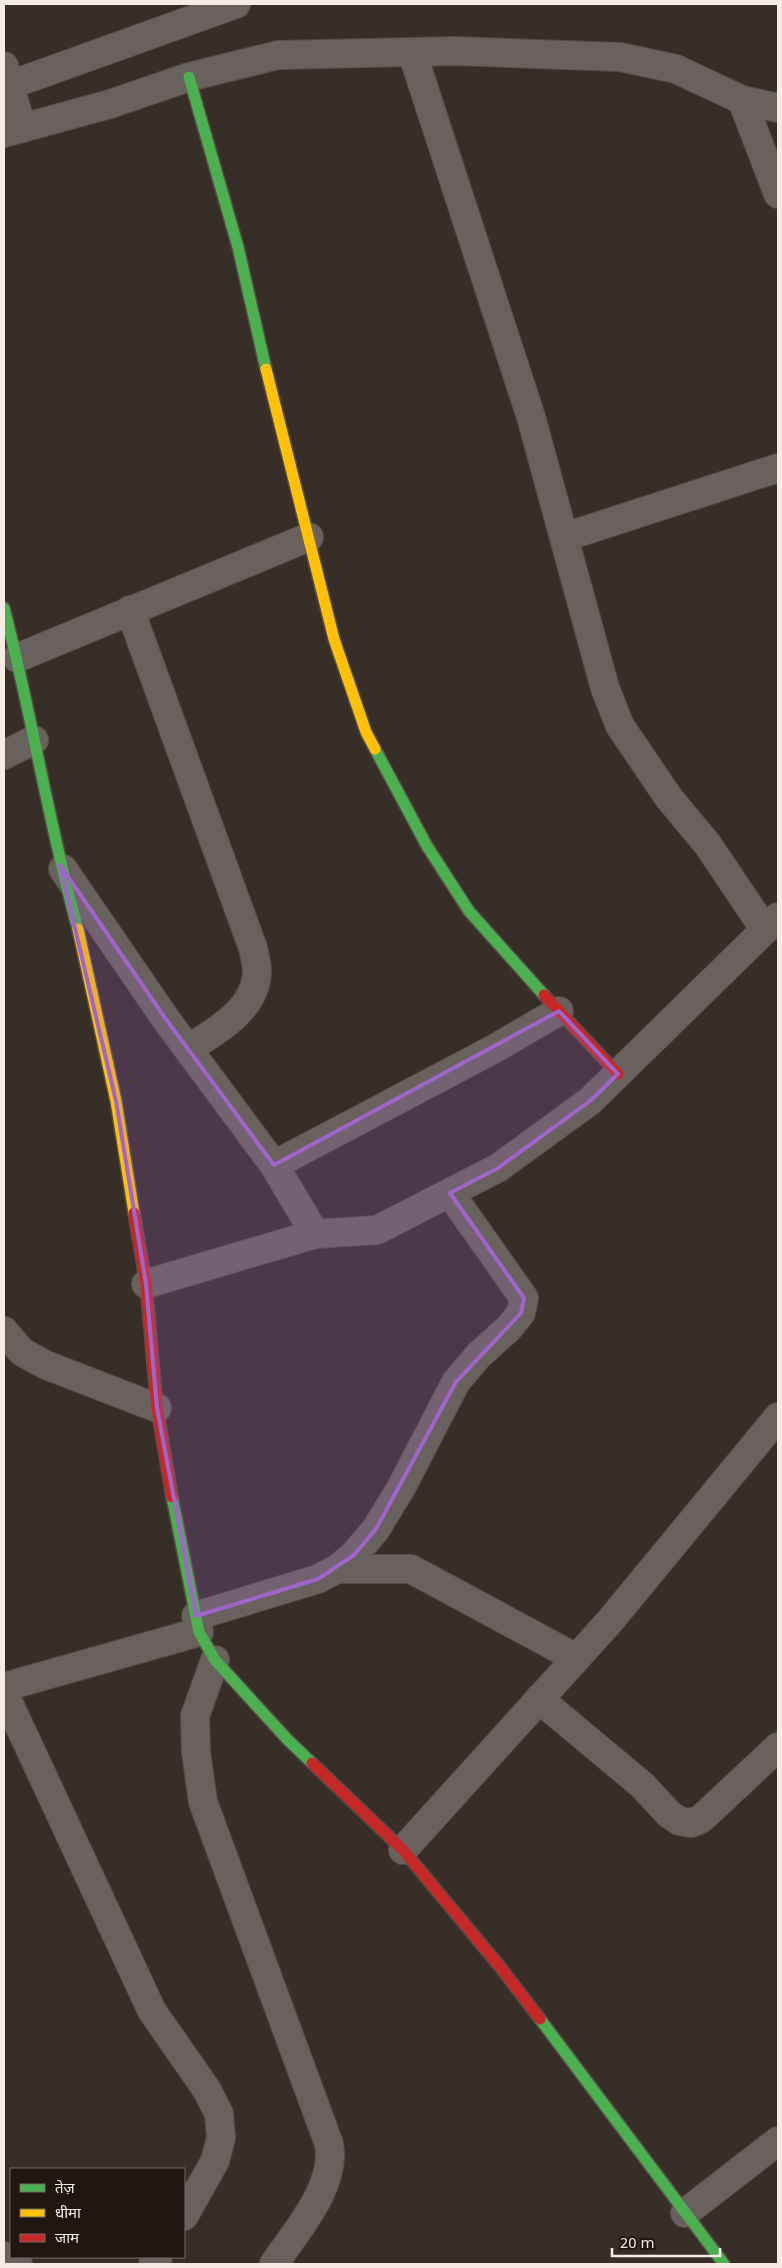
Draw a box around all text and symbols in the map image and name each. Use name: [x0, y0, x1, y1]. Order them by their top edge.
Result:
legend: [10, 2168, 185, 2258]
text: तेज़: [55, 2179, 76, 2199]
text: धीमा: [55, 2205, 82, 2224]
scale bar: [612, 2226, 720, 2258]
text: जाम: [55, 2230, 80, 2249]
text: 20 m: [620, 2235, 654, 2254]

